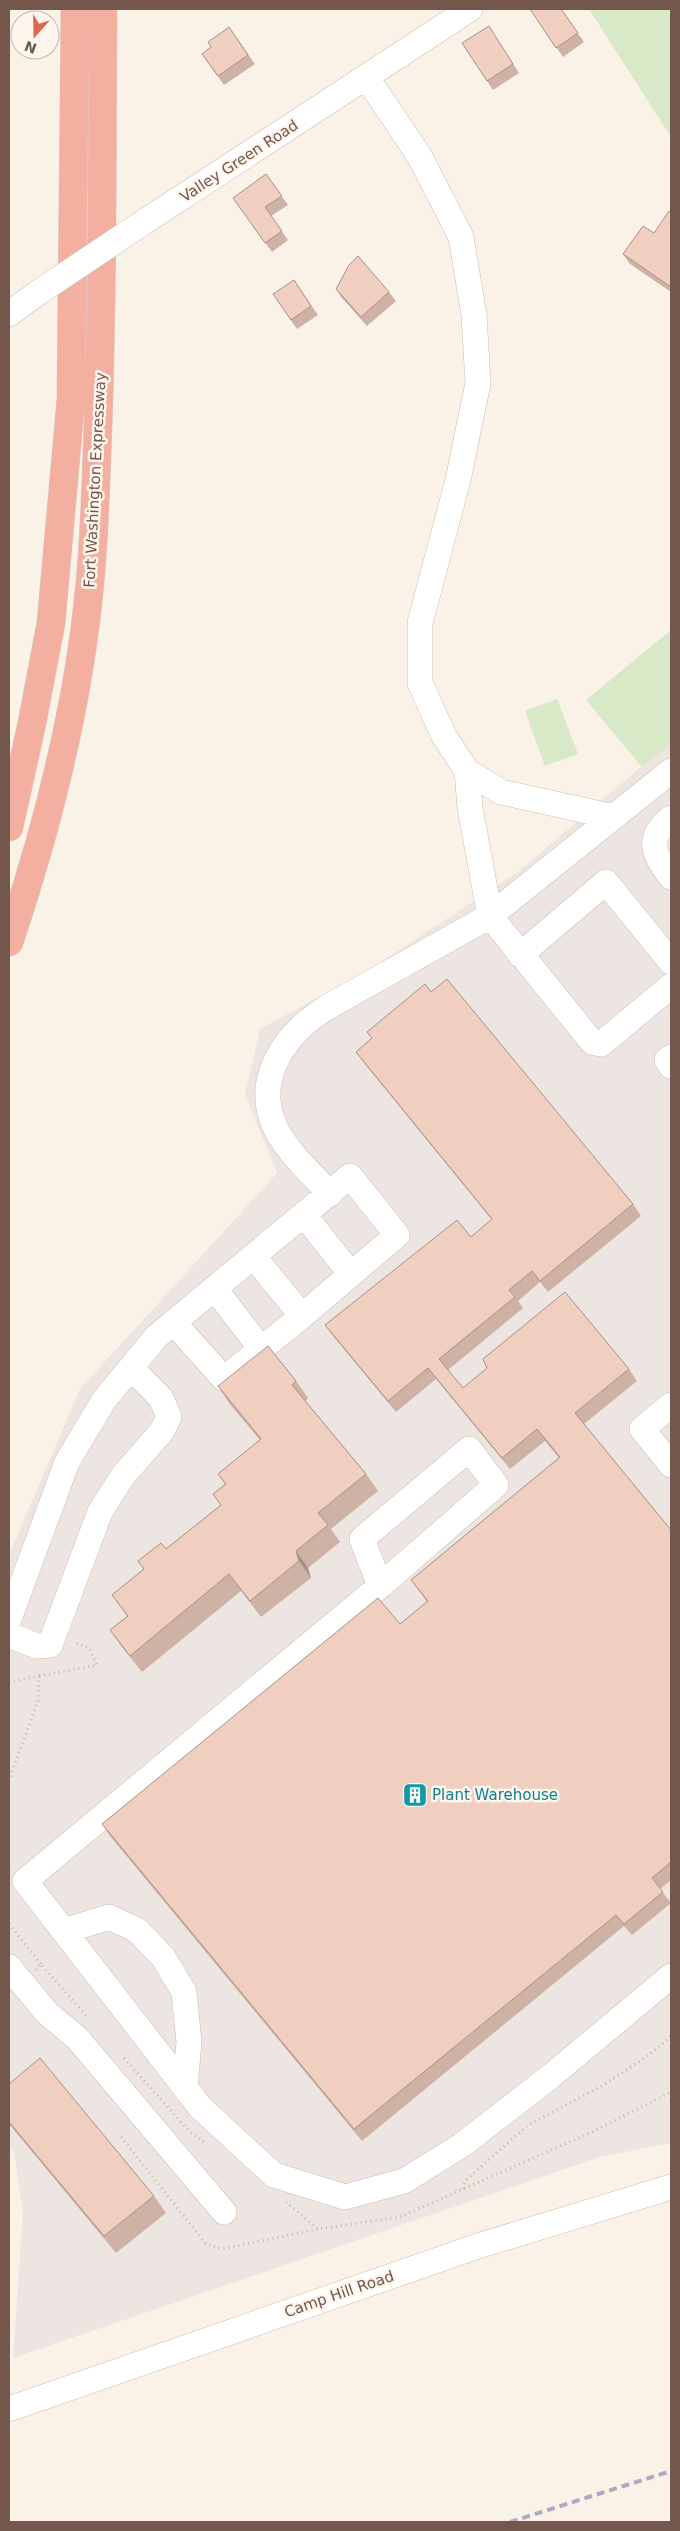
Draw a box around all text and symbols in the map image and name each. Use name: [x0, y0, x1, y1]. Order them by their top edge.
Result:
north arrow: [10, 10, 60, 60]
text: N: [22, 38, 39, 57]
street label: Valley Green Road: [177, 116, 301, 206]
street label: Fort Washington Expressway: [80, 372, 110, 588]
building icon: Plant Warehouse: [402, 1782, 428, 1808]
place label: Plant Warehouse: [432, 1786, 558, 1804]
street label: Camp Hill Road: [282, 2267, 396, 2321]

